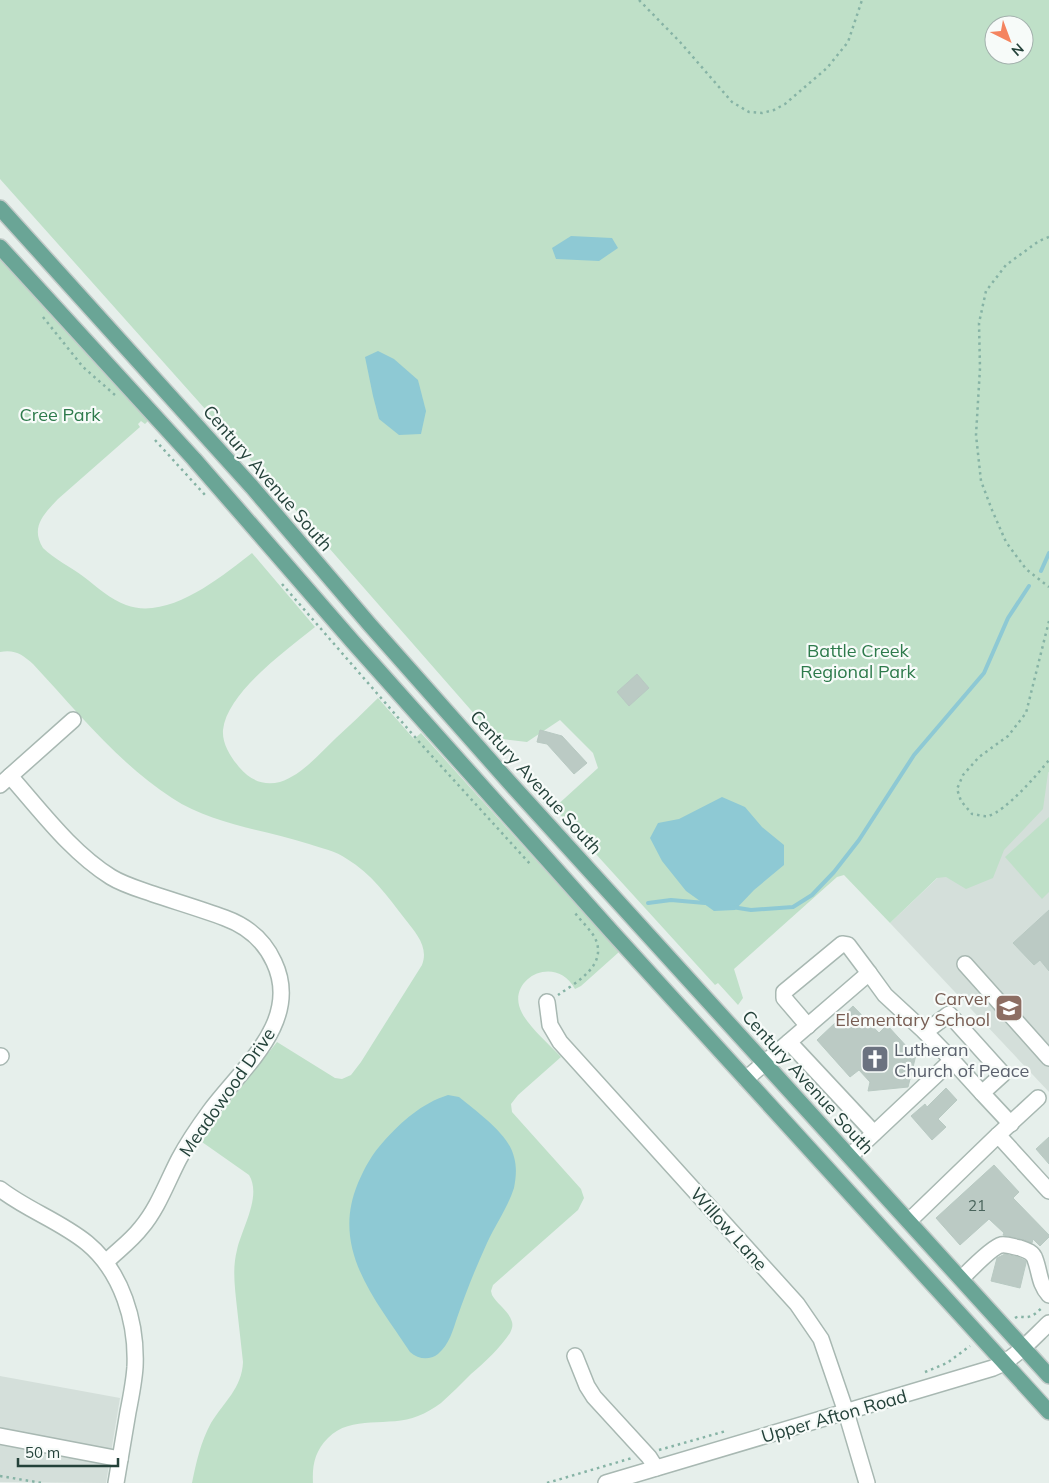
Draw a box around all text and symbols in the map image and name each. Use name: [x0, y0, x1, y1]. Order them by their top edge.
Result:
north arrow: [984, 15, 1034, 65]
text: N: [1008, 39, 1028, 60]
street label: Century Avenue South: [198, 400, 338, 556]
park label: Cree Park: [20, 403, 101, 426]
park label: Battle Creek Regional Park: [800, 639, 917, 683]
street label: Century Avenue South: [465, 705, 607, 859]
place label: Carver Elementary School: [835, 987, 990, 1031]
school or university icon: Carver Elementary School: [994, 993, 1024, 1023]
street label: Century Avenue South: [737, 1005, 879, 1159]
street label: Meadowood Drive: [174, 1023, 280, 1161]
place label: Lutheran Church of Peace: [894, 1038, 1029, 1082]
church icon: Lutheran Church of Peace: [860, 1044, 890, 1074]
street label: Willow Lane: [686, 1183, 772, 1275]
house number: 21: [968, 1196, 986, 1215]
street label: Upper Afton Road: [759, 1384, 909, 1448]
scale bar: [18, 1436, 118, 1468]
text: 50 m: [25, 1443, 60, 1462]

